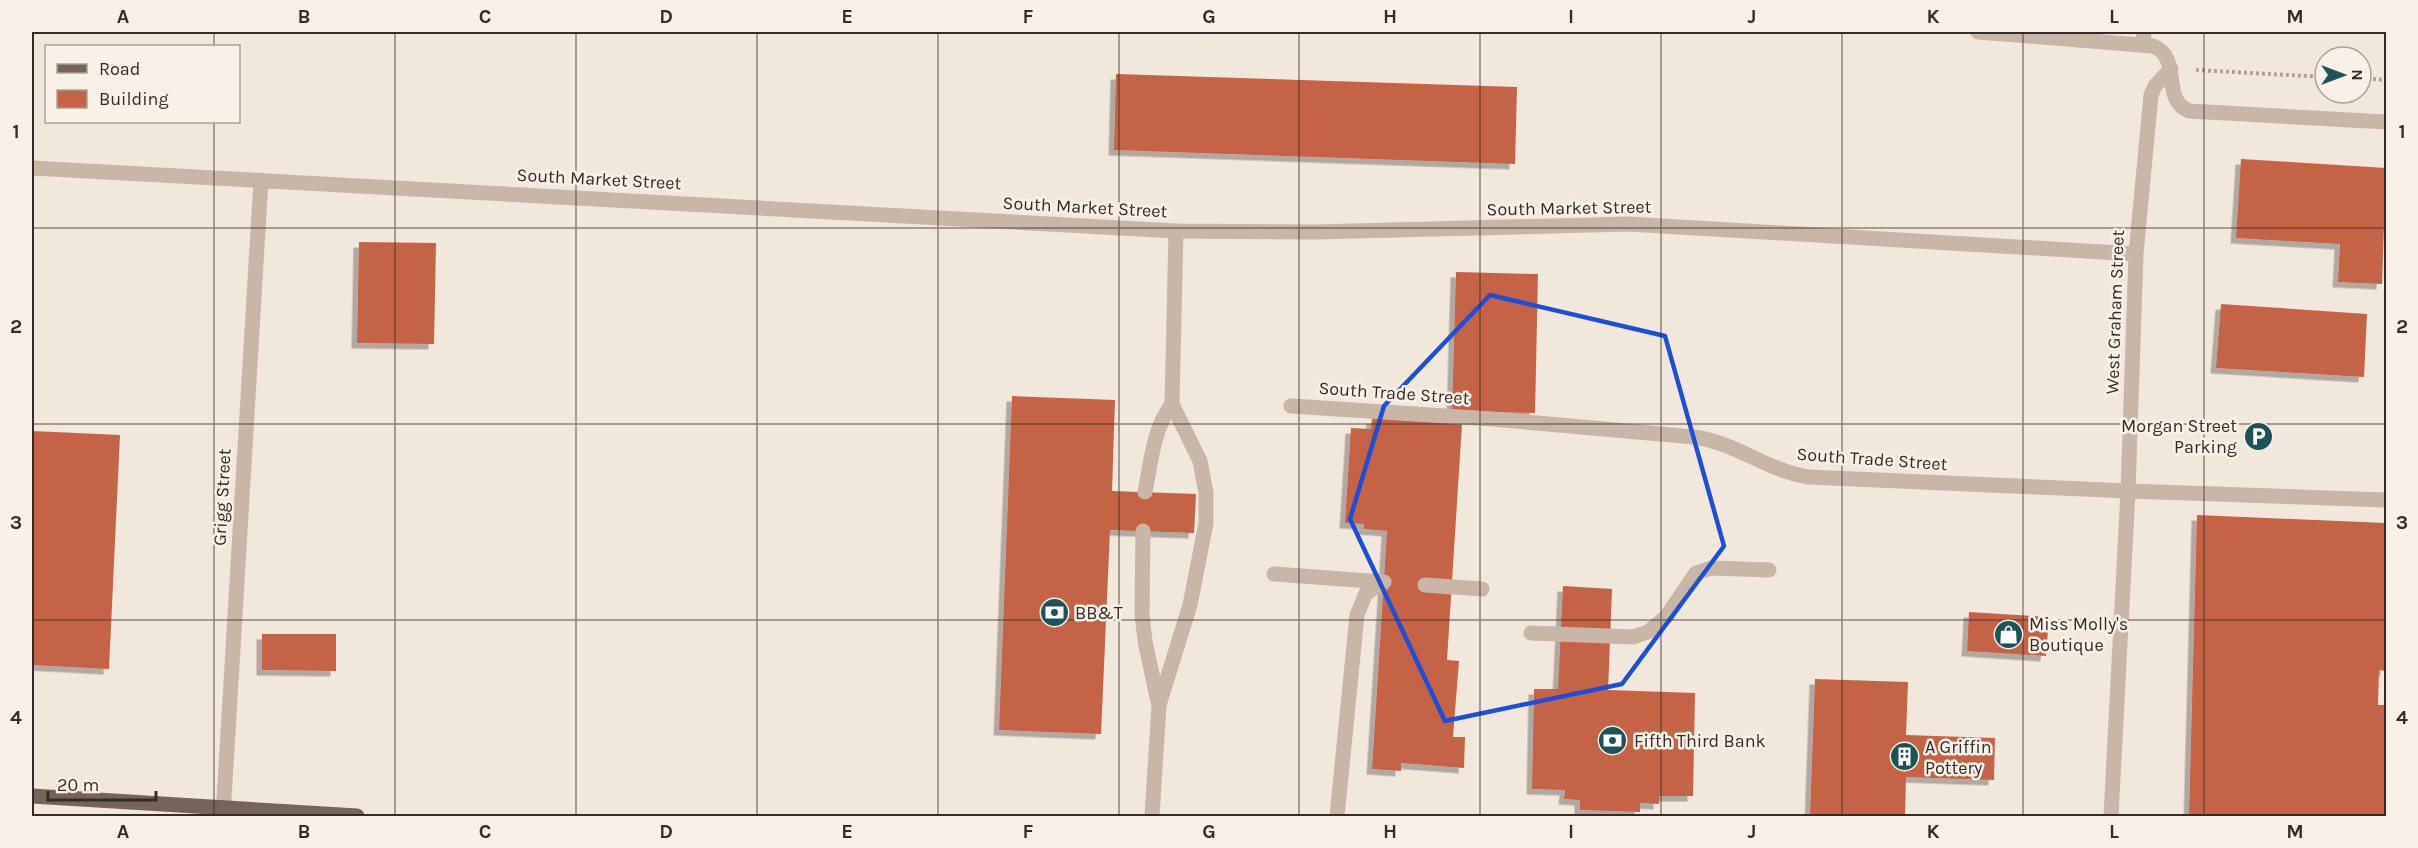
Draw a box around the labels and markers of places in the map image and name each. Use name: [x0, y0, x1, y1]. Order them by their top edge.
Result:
place label: Morgan Street Parking: [2121, 415, 2237, 458]
parking icon: Morgan Street Parking: [2242, 420, 2274, 452]
bank icon: BB&T: [1038, 597, 1070, 629]
place label: BB&T: [1075, 602, 1123, 624]
place label: Miss Molly's Boutique: [2029, 613, 2128, 656]
shop icon: Miss Molly's Boutique: [1992, 618, 2024, 650]
bank icon: Fifth Third Bank: [1597, 725, 1629, 757]
place label: Fifth Third Bank: [1634, 730, 1766, 752]
place label: A Griffin Pottery: [1925, 736, 1992, 779]
building icon: A Griffin Pottery: [1888, 741, 1920, 773]

